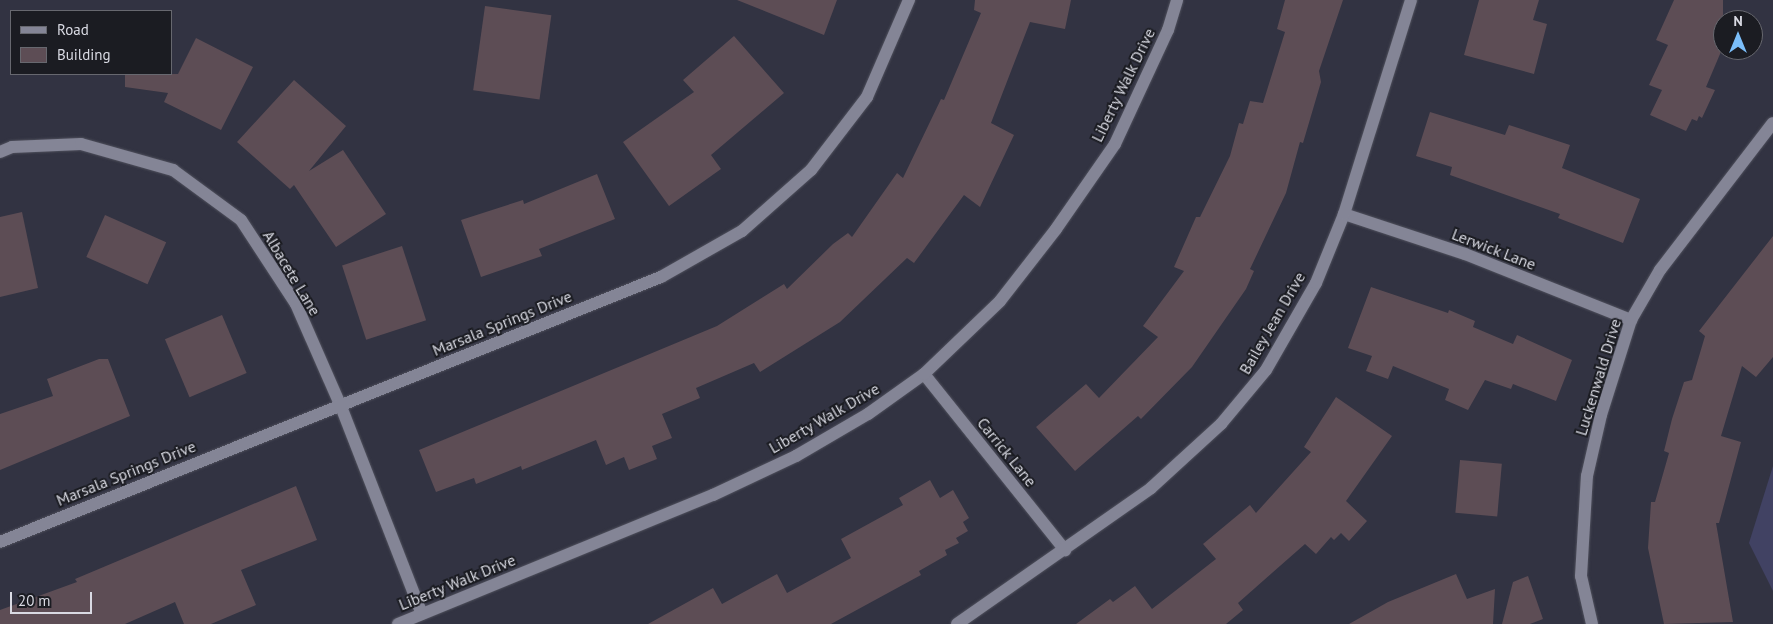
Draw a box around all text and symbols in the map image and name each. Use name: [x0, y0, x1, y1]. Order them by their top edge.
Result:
legend: [10, 10, 172, 75]
north arrow: [1713, 10, 1763, 60]
text: N: [1733, 12, 1743, 30]
text: Road: [57, 20, 89, 39]
street label: Liberty Walk Drive: [1087, 24, 1159, 146]
text: Building: [57, 45, 111, 64]
street label: Lerwick Lane: [1449, 224, 1539, 274]
street label: Albacete Lane: [259, 227, 325, 319]
street label: Bailey Jean Drive: [1235, 268, 1309, 378]
street label: Marsala Springs Drive: [429, 286, 575, 360]
street label: Luckenwald Drive: [1571, 316, 1625, 438]
street label: Liberty Walk Drive: [765, 378, 883, 458]
street label: Carrick Lane: [973, 413, 1041, 491]
street label: Marsala Springs Drive: [53, 436, 199, 510]
street label: Liberty Walk Drive: [395, 550, 519, 614]
scale bar: [12, 582, 95, 614]
text: 20 m: [18, 591, 51, 610]

